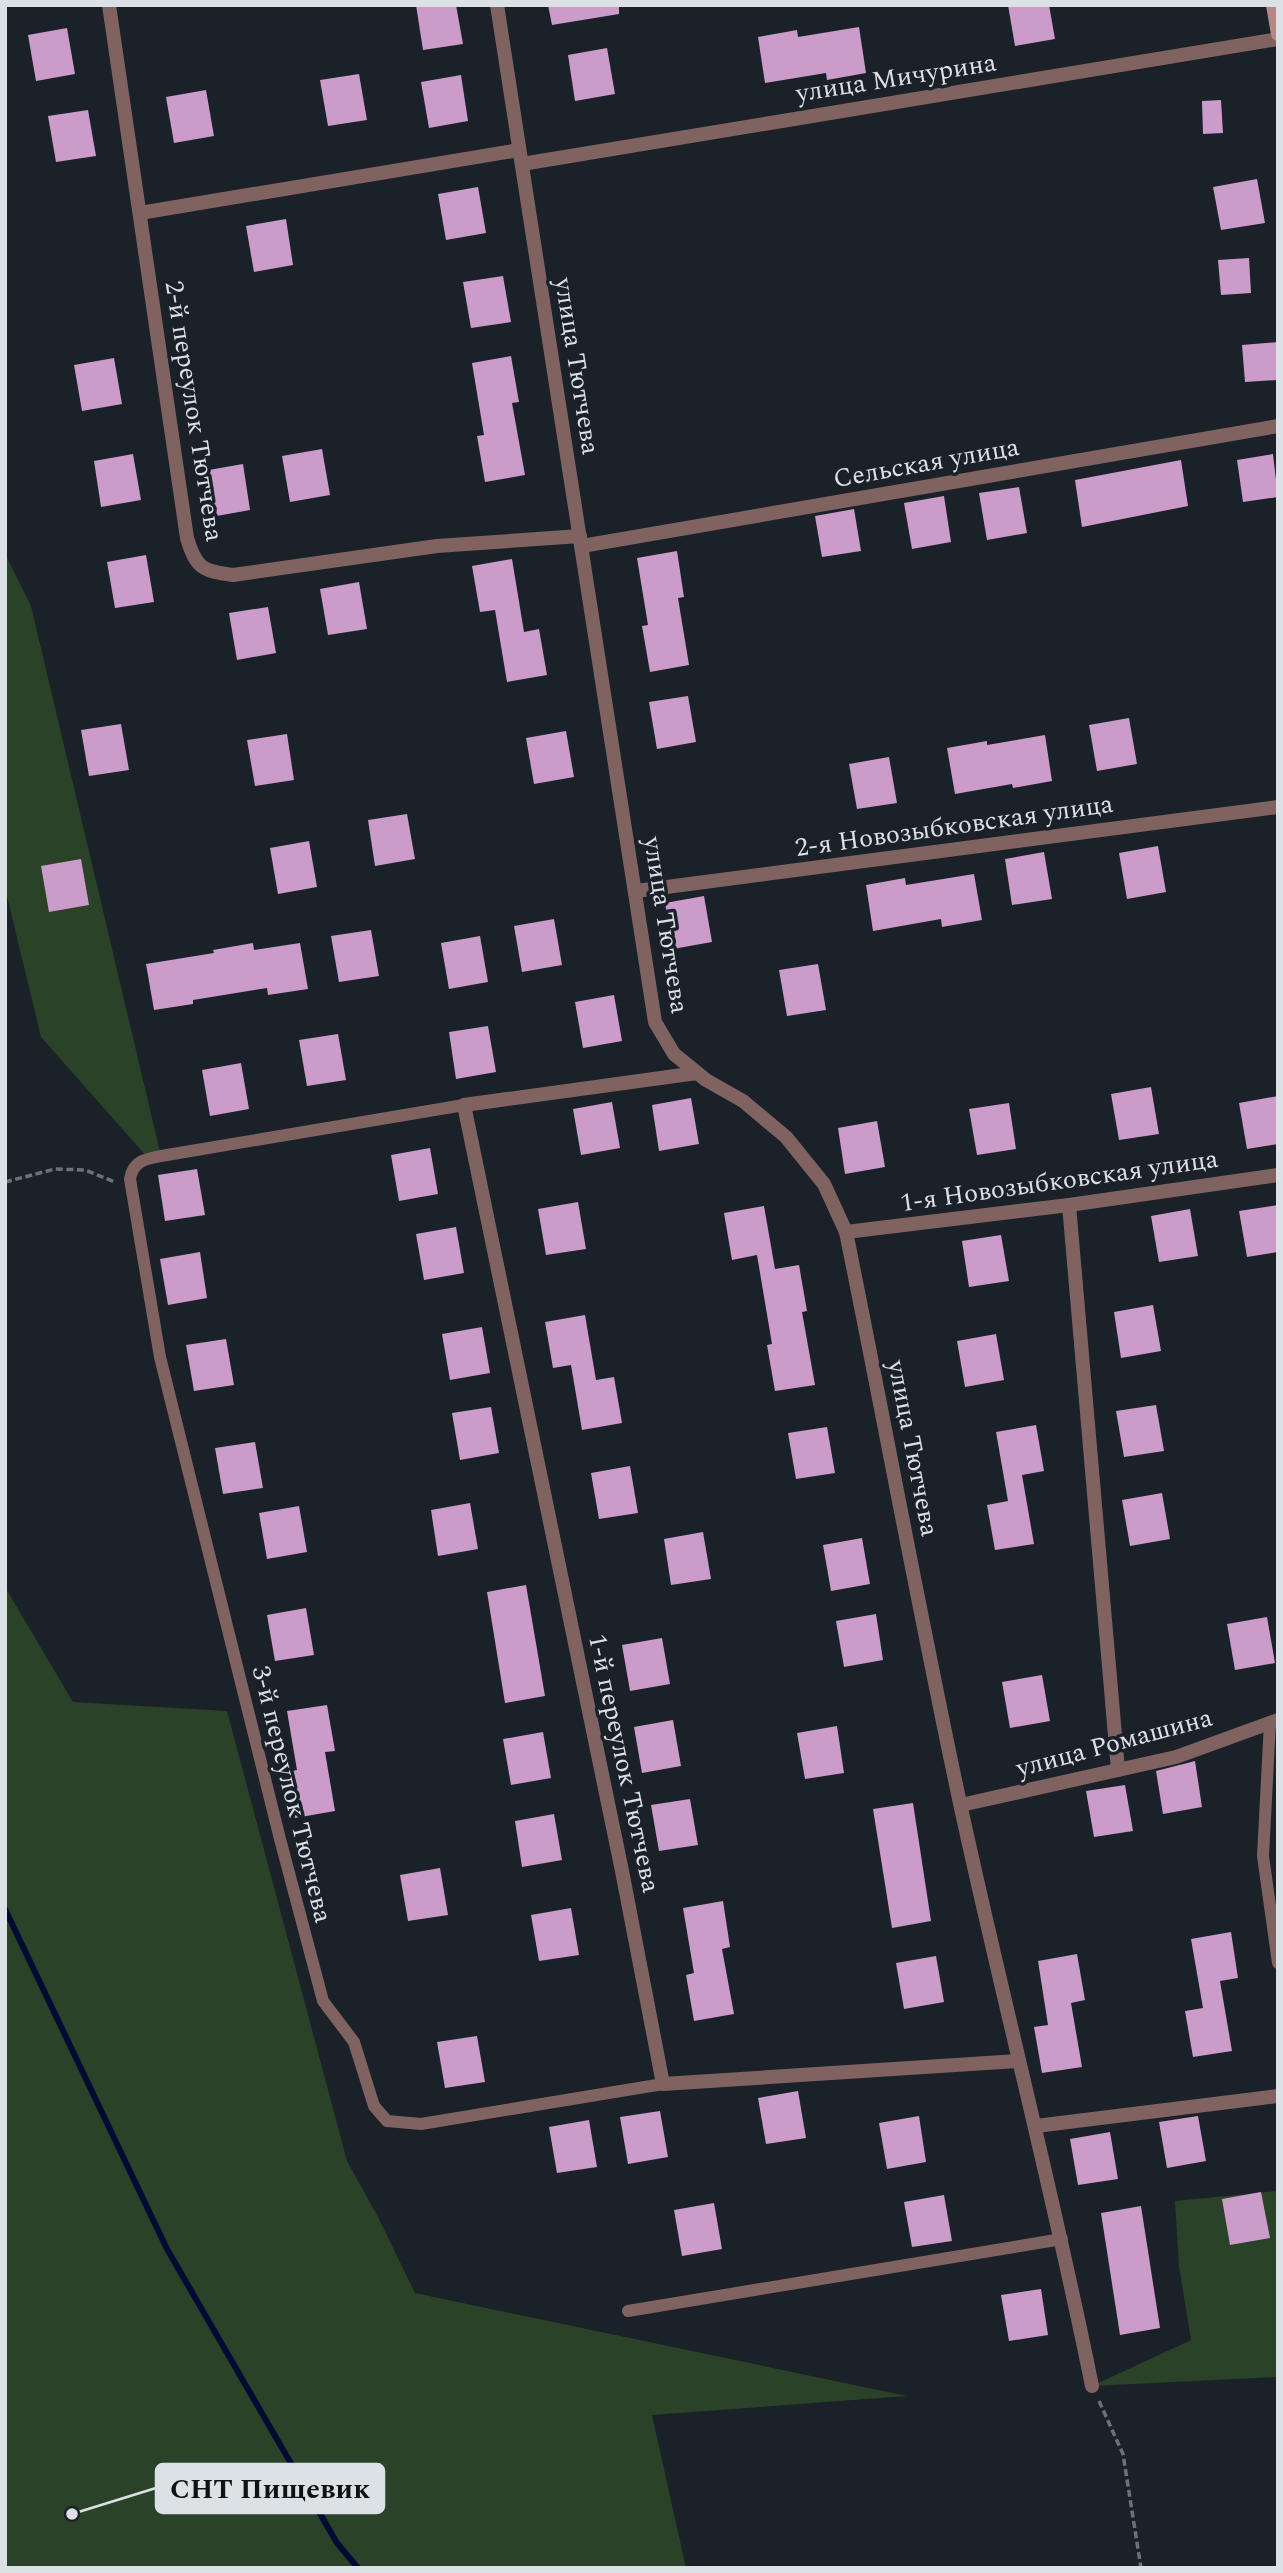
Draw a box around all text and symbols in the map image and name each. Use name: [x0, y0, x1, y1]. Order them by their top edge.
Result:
street label: улица Мичурина: [792, 42, 999, 114]
street label: улица Тютчева: [543, 274, 611, 458]
street label: 2-й переулок Тютчева: [154, 278, 234, 545]
street label: Сельская улица: [830, 427, 1023, 499]
street label: 2-я Новозыбковская улица: [793, 784, 1116, 868]
street label: улица Тютчева: [632, 833, 700, 1017]
street label: 1-я Новозыбковская улица: [898, 1139, 1221, 1223]
street label: улица Тютчева: [876, 1356, 950, 1540]
street label: 1-й переулок Тютчева: [577, 1630, 671, 1897]
street label: 3-й переулок Тютчева: [241, 1661, 343, 1927]
street label: улица Ромашина: [1011, 1697, 1217, 1789]
callout: СНТ Пищевик: [156, 2464, 384, 2513]
text: СНТ Пищевик: [170, 2468, 370, 2511]

